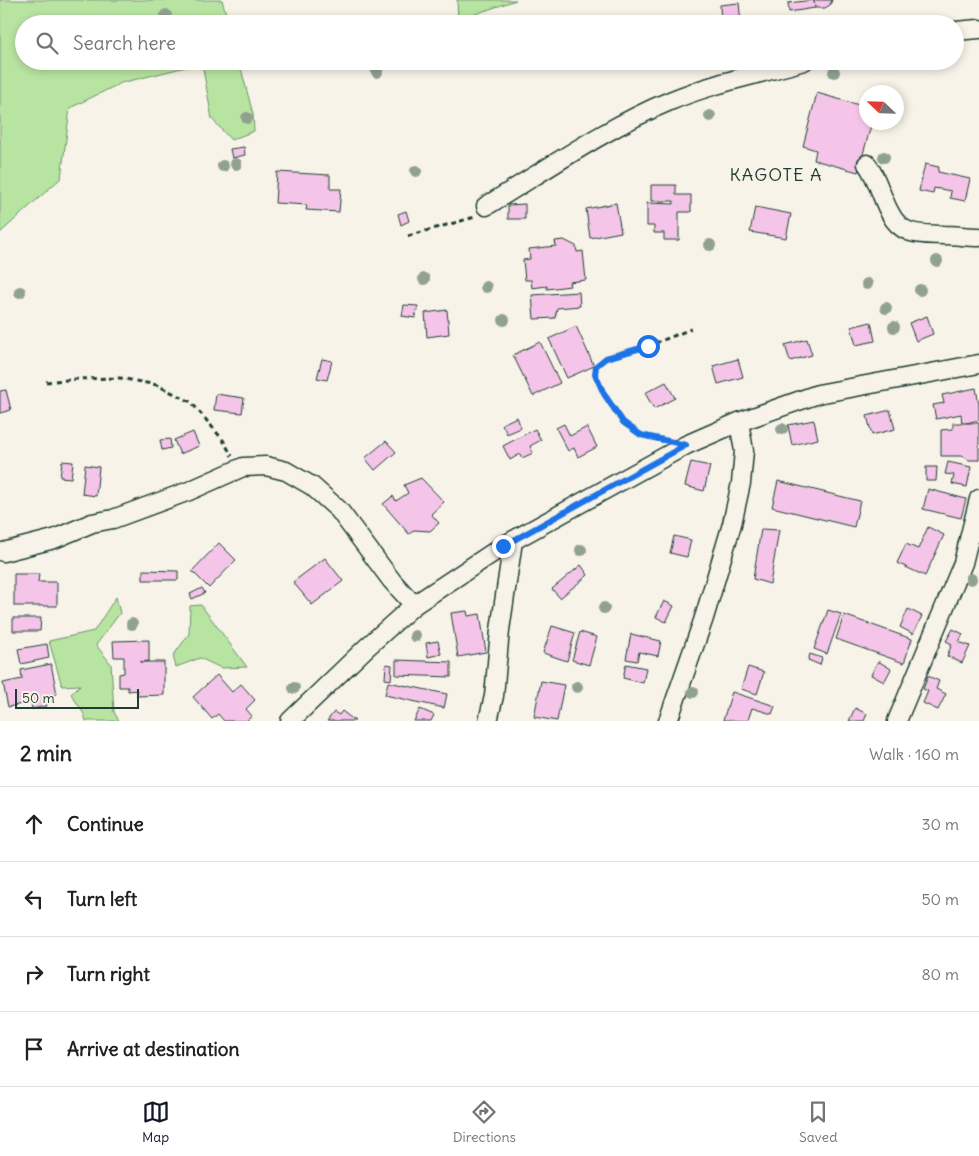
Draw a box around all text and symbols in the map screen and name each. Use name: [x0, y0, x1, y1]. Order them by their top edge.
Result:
search box: [15, 15, 964, 70]
icon: search: [33, 29, 61, 57]
text: Search here: [73, 31, 176, 55]
north arrow: [859, 85, 904, 130]
district label: KAGOTE A: [730, 163, 822, 186]
route start: [637, 335, 660, 358]
route end: [492, 535, 515, 558]
scale bar: [15, 686, 139, 709]
text: 50 m: [22, 689, 55, 707]
text: 2 min: [20, 740, 72, 767]
text: Walk · 160 m: [869, 744, 959, 764]
icon: ahead: [20, 810, 48, 838]
text: Continue: [67, 812, 144, 836]
text: 30 m: [922, 814, 959, 834]
icon: left: [20, 885, 48, 913]
text: Turn left: [67, 887, 137, 911]
text: 50 m: [921, 889, 959, 909]
icon: right: [20, 960, 48, 988]
text: Turn right: [67, 962, 150, 986]
text: 80 m: [921, 964, 959, 984]
icon: arrive: [20, 1035, 48, 1063]
text: Arrive at destination: [67, 1037, 240, 1061]
tab: Map: [142, 1098, 170, 1146]
tab: Directions: [453, 1098, 516, 1146]
tab: Saved: [799, 1098, 837, 1146]

